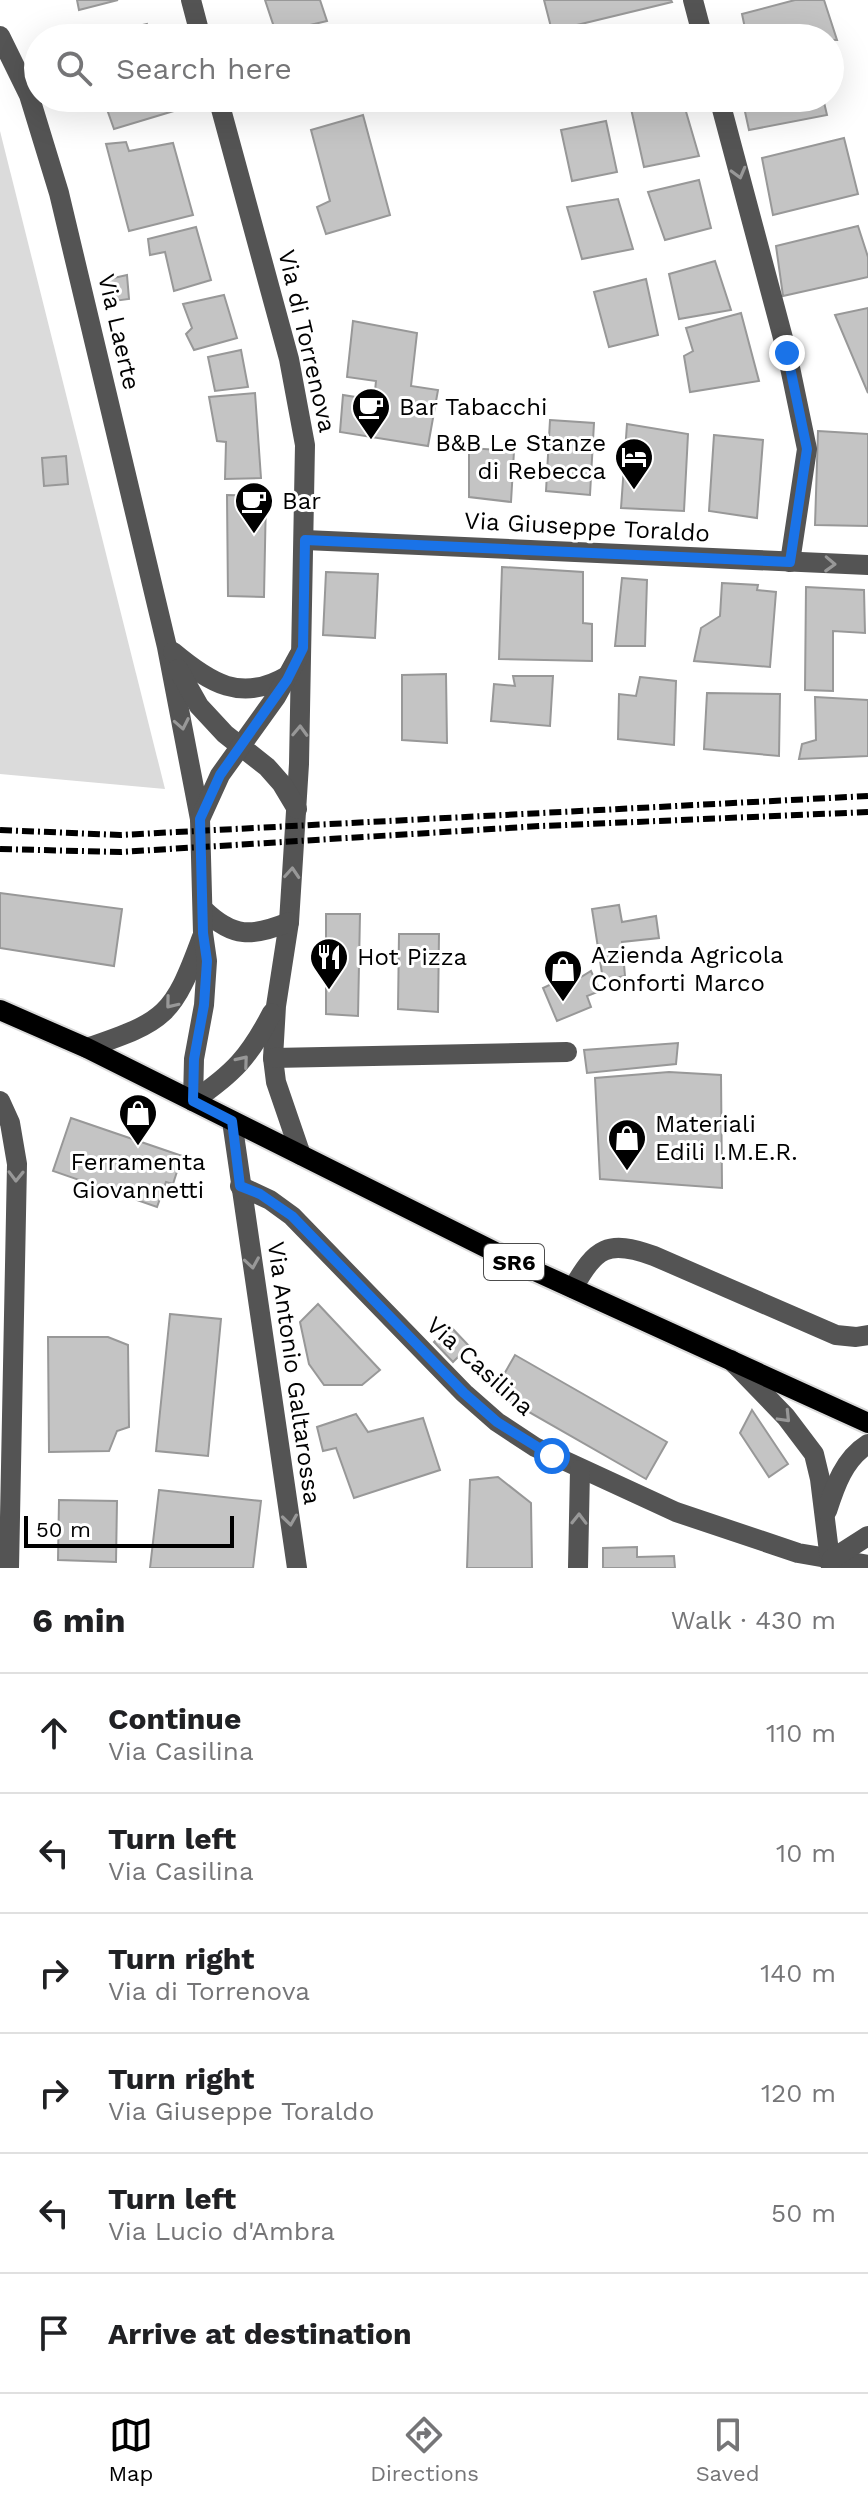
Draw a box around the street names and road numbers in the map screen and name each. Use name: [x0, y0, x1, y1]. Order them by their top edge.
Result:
street label: Via di Torrenova: [272, 247, 342, 435]
street label: Via Laerte: [92, 271, 146, 393]
street label: Via Giuseppe Toraldo: [464, 507, 710, 547]
street label: Via Antonio Galtarossa: [262, 1240, 326, 1506]
road number: SR6: [484, 1244, 544, 1280]
street label: Via Casilina: [421, 1311, 539, 1421]

